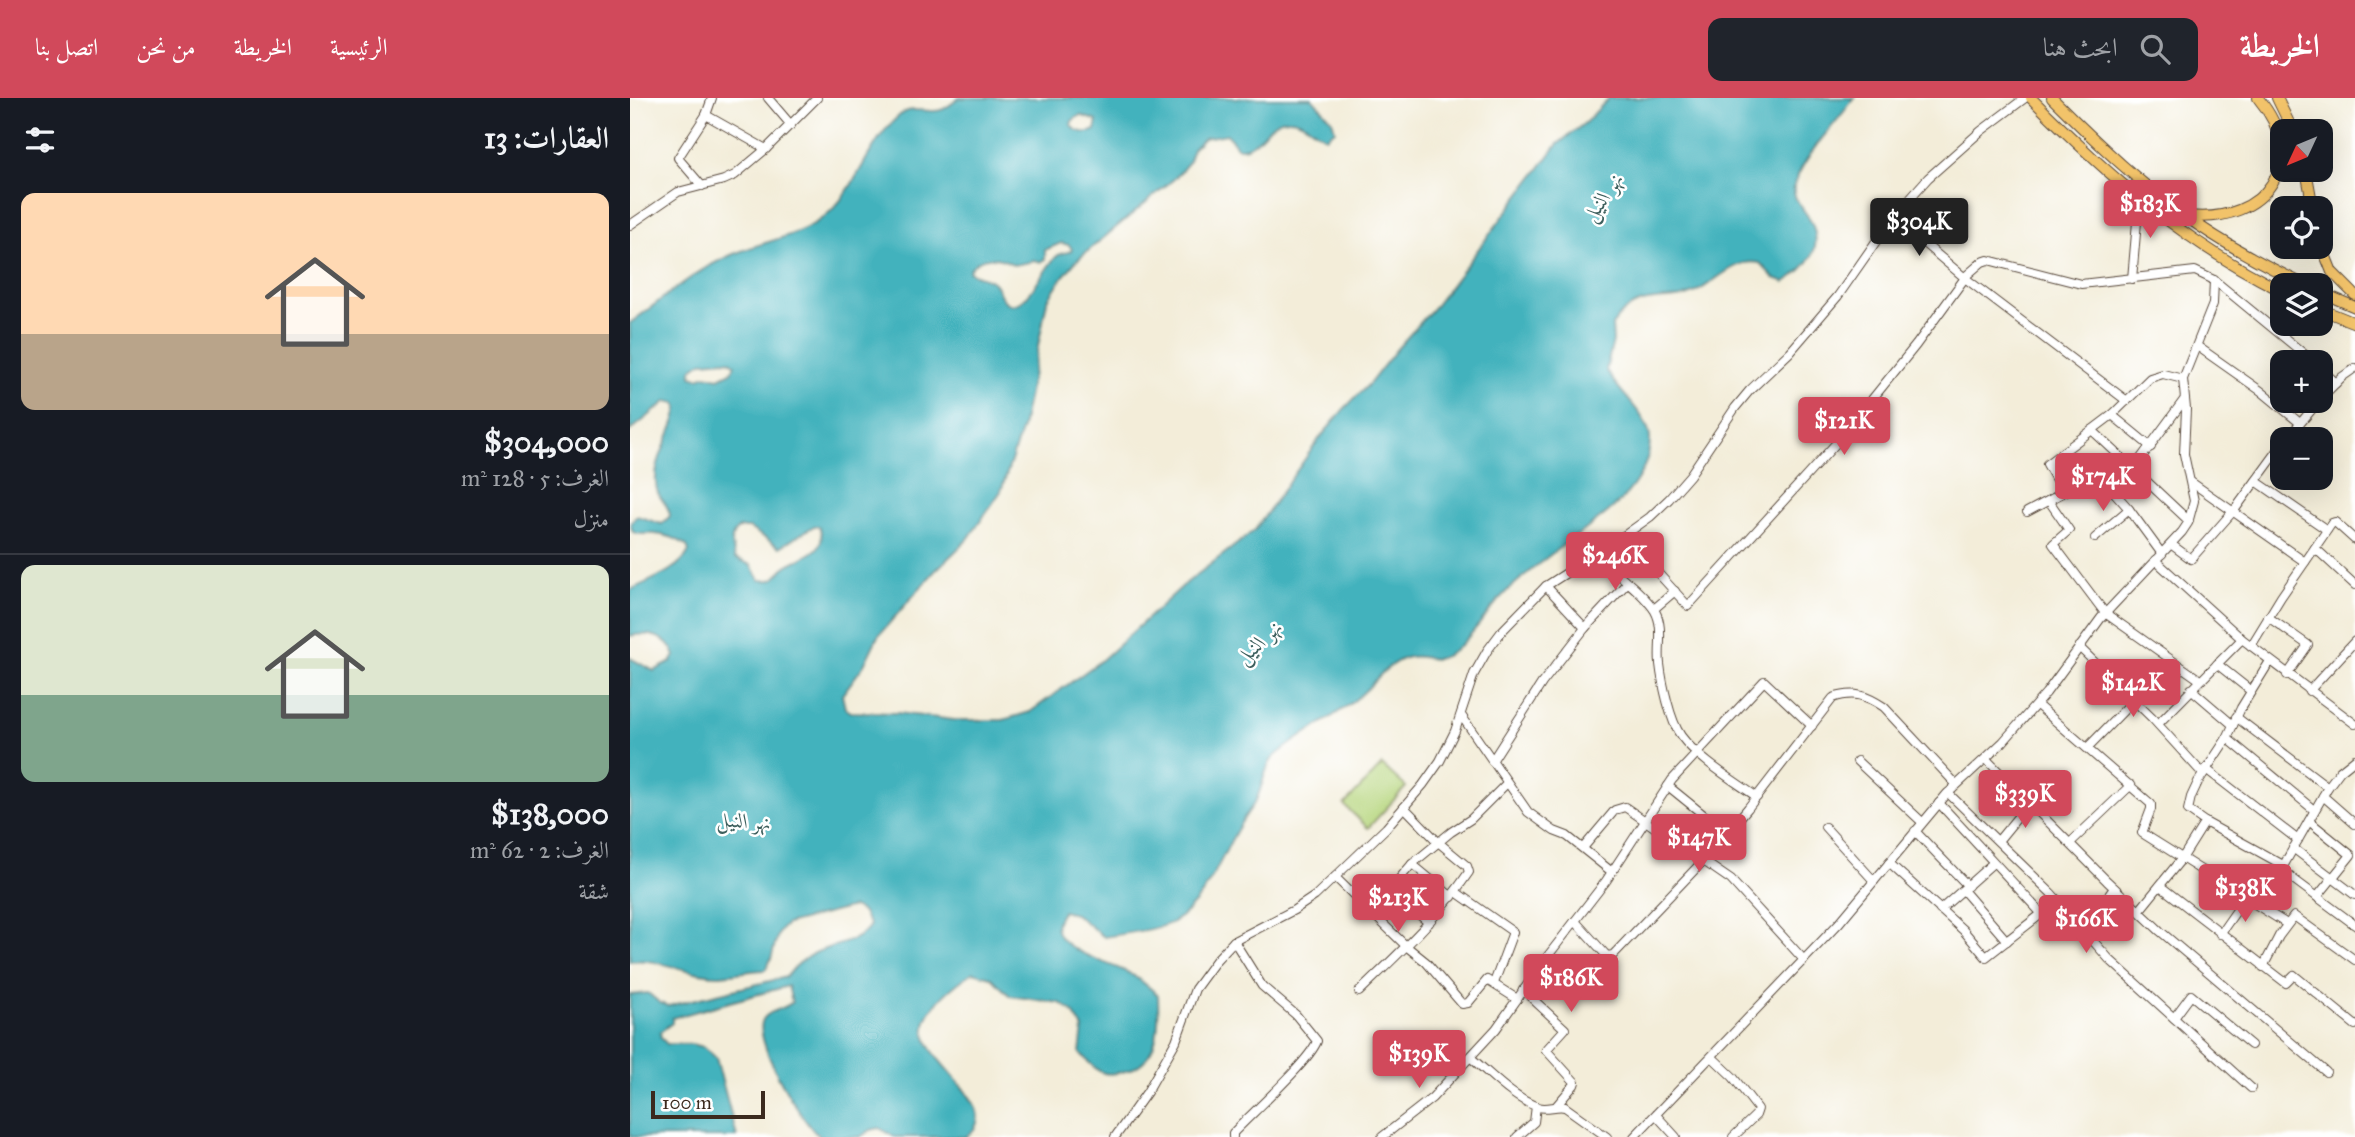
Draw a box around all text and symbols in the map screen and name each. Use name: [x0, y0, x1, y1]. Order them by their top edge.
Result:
search box: [1708, 18, 2198, 81]
text: الخريطة: [2240, 26, 2320, 66]
icon: search: [2136, 30, 2174, 68]
text: ابحث هنا: [2043, 31, 2118, 63]
text: اتصل بنا: [35, 32, 98, 62]
text: من نحن: [136, 32, 196, 62]
text: الخريطة: [234, 32, 292, 62]
text: الرئيسية: [330, 32, 388, 62]
north arrow: [2270, 119, 2333, 182]
map controls: [2270, 119, 2333, 490]
text: العقارات: 13: [484, 120, 609, 156]
icon: filters: [21, 121, 59, 159]
water label: نهر النيل: [1577, 167, 1631, 228]
pin: $183K: [2101, 180, 2199, 240]
text: $183K: [2120, 189, 2180, 217]
button: locate: [2270, 196, 2333, 259]
pin: $304K: [1870, 198, 1968, 258]
text: $304K: [1886, 207, 1952, 235]
icon: home: [252, 239, 378, 365]
button: layers: [2270, 273, 2333, 336]
button: +: [2270, 350, 2333, 413]
pin: $121K: [1795, 398, 1893, 457]
text: $121K: [1814, 406, 1874, 434]
text: $304,000: [484, 424, 609, 460]
button: −: [2270, 427, 2333, 490]
pin: $174K: [2054, 454, 2152, 513]
text: $174K: [2071, 462, 2135, 490]
text: الغرف: 5 · 128 m²: [461, 464, 609, 492]
text: منزل: [574, 505, 609, 533]
pin: $246K: [1566, 532, 1664, 592]
text: $246K: [1582, 541, 1648, 569]
icon: home: [252, 611, 378, 737]
water label: نهر النيل: [1230, 614, 1289, 672]
pin: $142K: [2084, 660, 2182, 719]
text: $142K: [2101, 668, 2165, 696]
pin: $339K: [1976, 770, 2074, 830]
text: $339K: [1995, 779, 2055, 807]
text: $138,000: [491, 796, 609, 832]
water label: نهر النيل: [716, 806, 772, 838]
pin: $147K: [1650, 814, 1748, 874]
text: $147K: [1667, 823, 1731, 851]
text: الغرف: 2 · 62 m²: [470, 836, 609, 864]
pin: $138K: [2196, 864, 2294, 924]
text: $138K: [2215, 873, 2275, 901]
pin: $213K: [1349, 874, 1447, 934]
text: شقة: [579, 877, 609, 905]
text: $213K: [1368, 883, 1428, 911]
pin: $166K: [2037, 896, 2135, 955]
text: $166K: [2055, 904, 2117, 932]
pin: $186K: [1522, 954, 1620, 1014]
text: $186K: [1539, 963, 1603, 991]
pin: $139K: [1370, 1030, 1468, 1090]
text: $139K: [1389, 1039, 1449, 1067]
scale bar: [651, 1088, 765, 1120]
text: 100 m: [662, 1091, 712, 1114]

